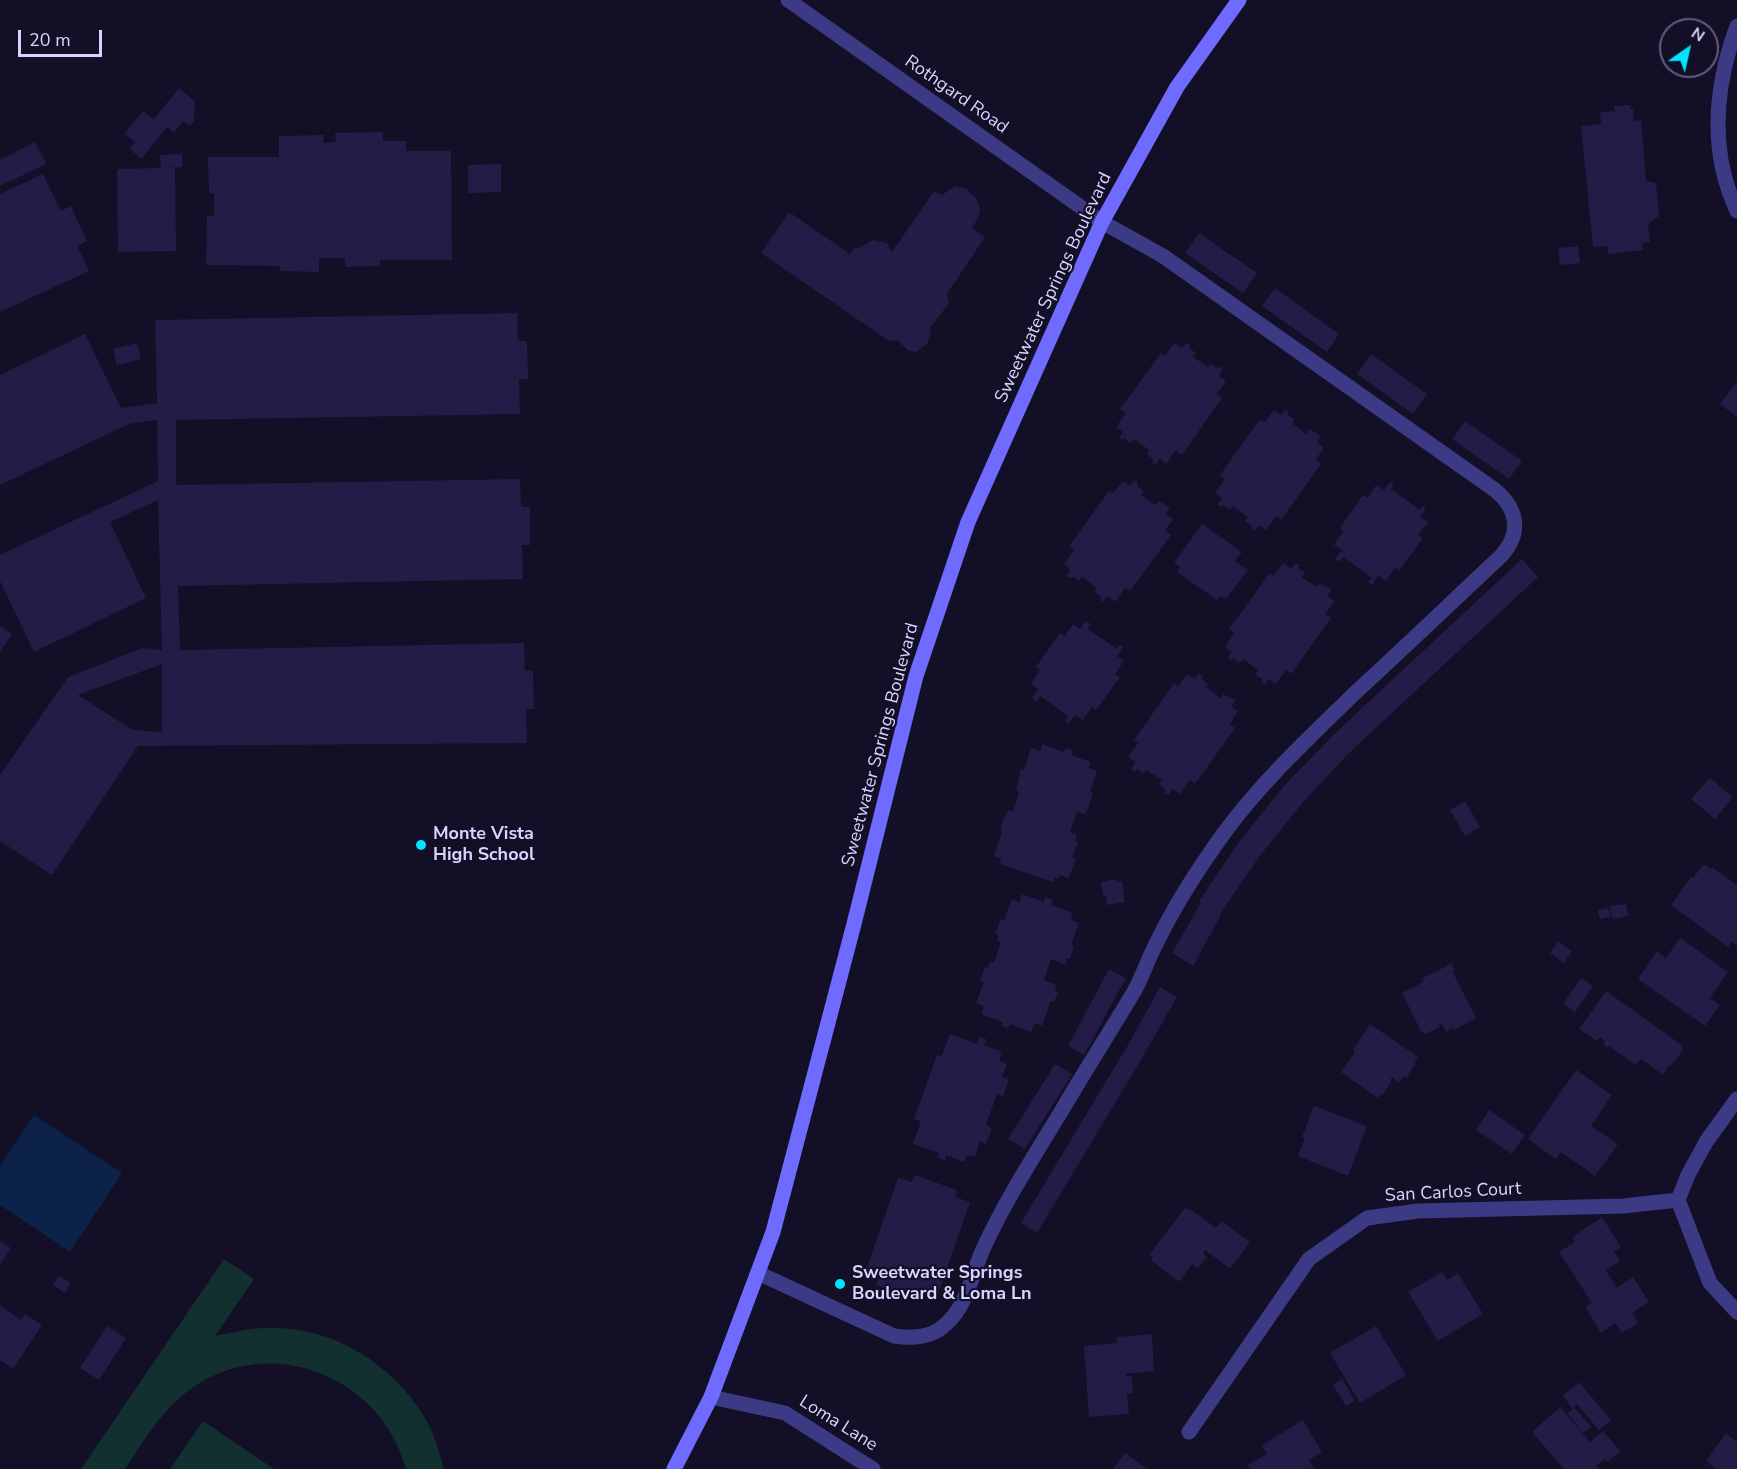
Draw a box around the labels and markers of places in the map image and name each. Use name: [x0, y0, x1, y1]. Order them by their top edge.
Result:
place label: Monte Vista High School: [433, 824, 535, 866]
marker: Monte Vista High School: [414, 838, 428, 852]
place label: Sweetwater Springs Boulevard & Loma Ln: [852, 1263, 1032, 1306]
marker: Sweetwater Springs Boulevard & Loma Ln: [833, 1277, 847, 1291]

